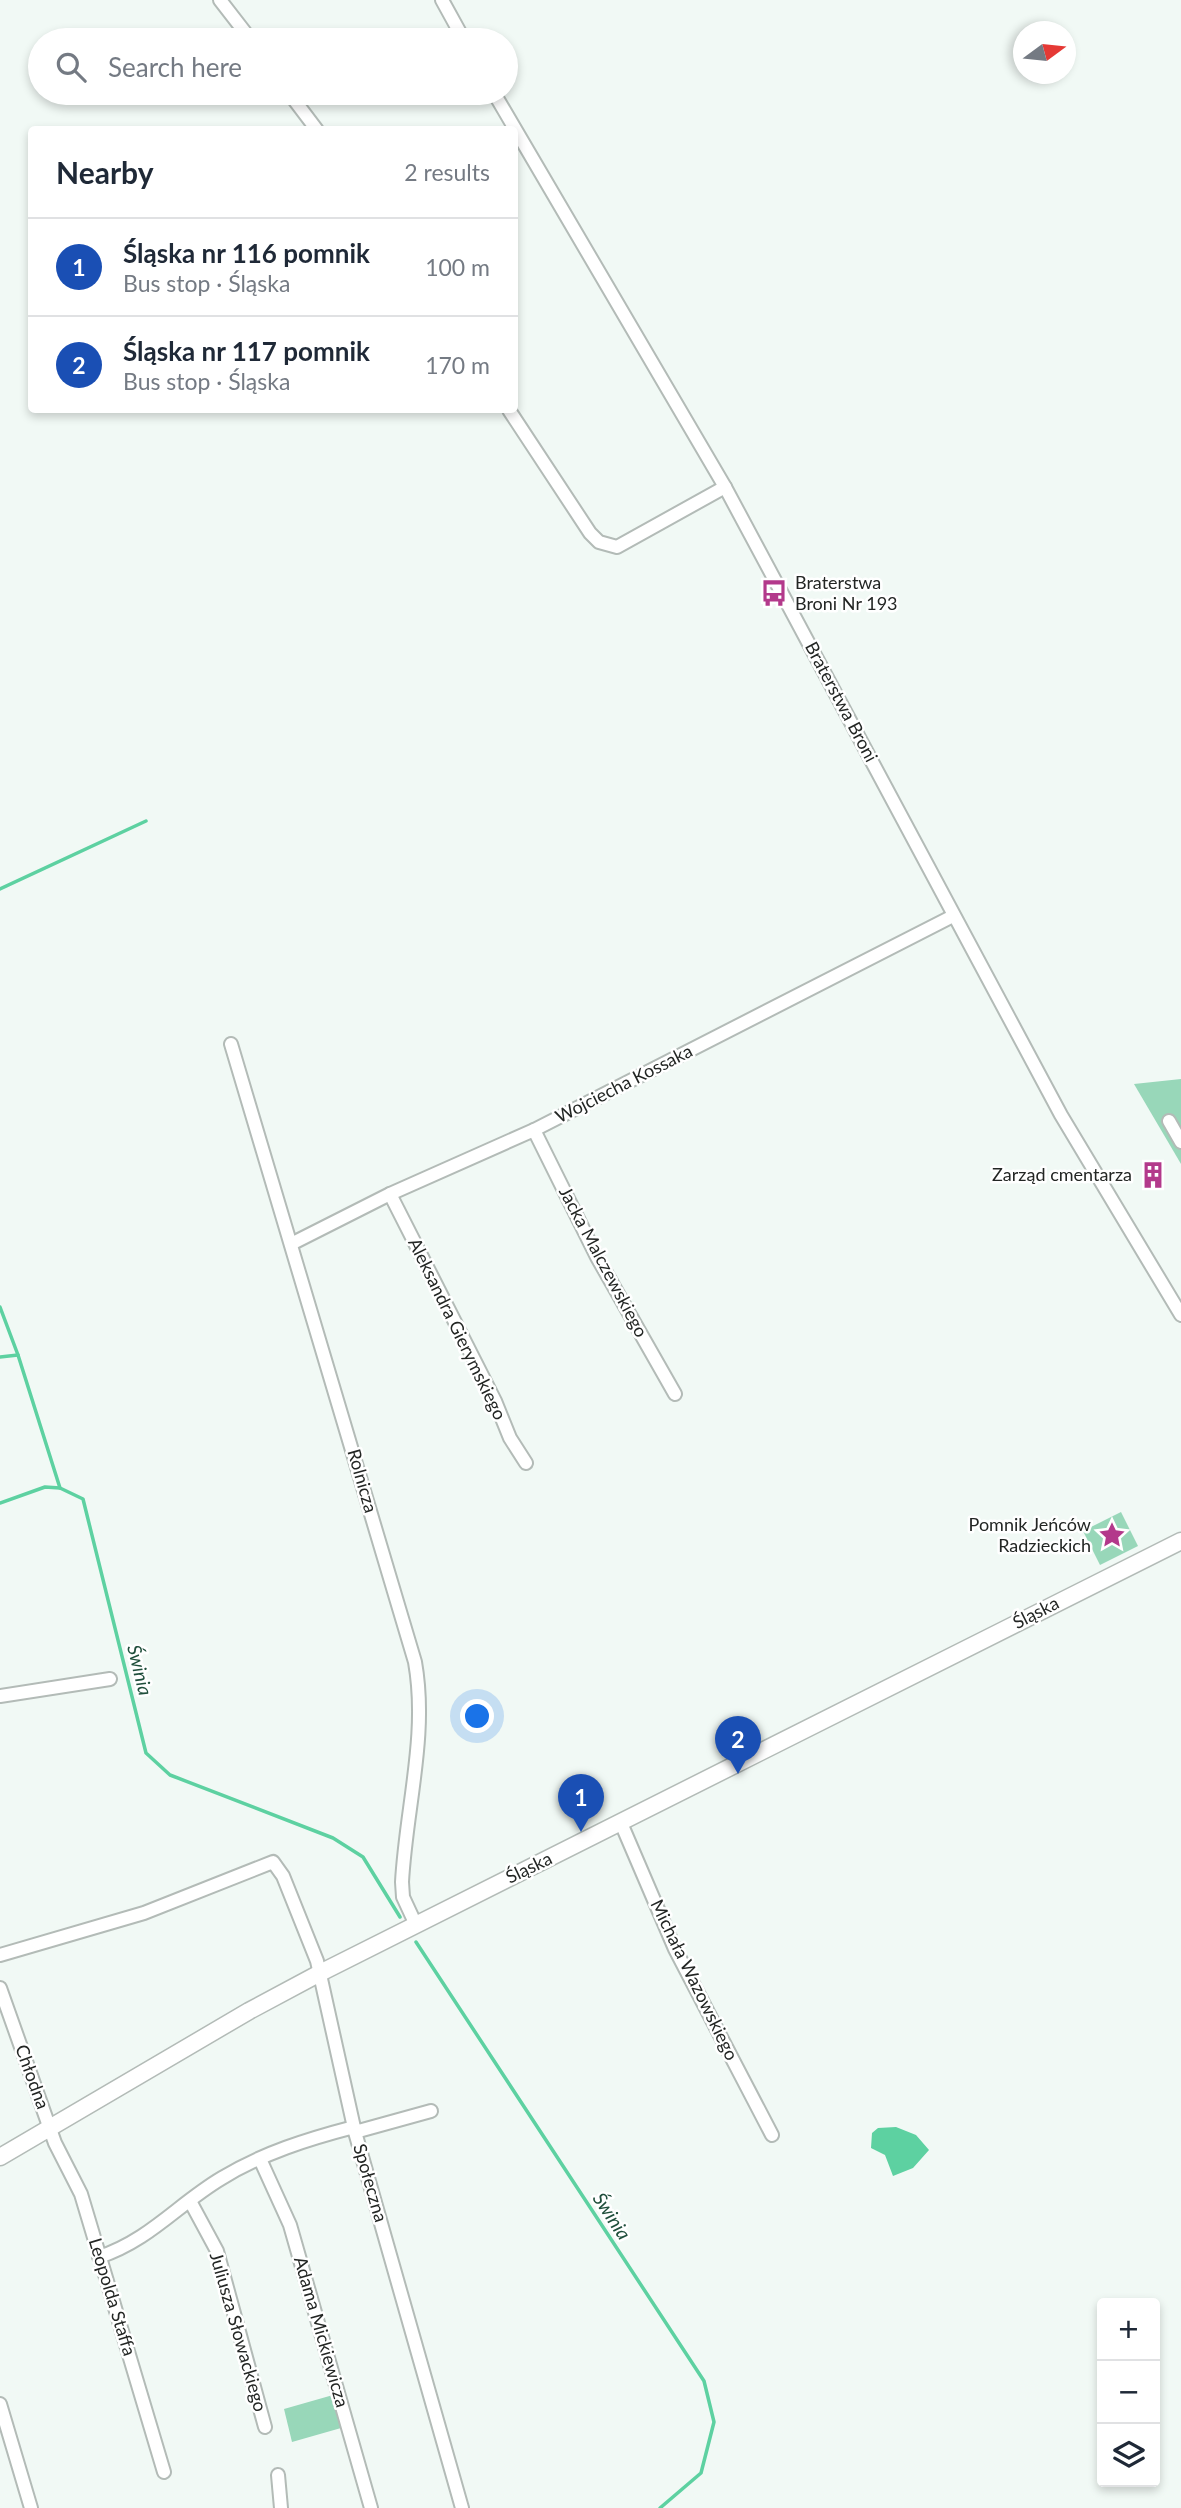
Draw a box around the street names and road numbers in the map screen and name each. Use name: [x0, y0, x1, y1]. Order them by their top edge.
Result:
street label: Braterstwa Broni: [801, 638, 883, 765]
street label: Wojciecha Kossaka: [551, 1039, 696, 1127]
street label: Jacka Malczewskiego: [555, 1182, 653, 1341]
street label: Aleksandra Gierymskiego: [404, 1234, 512, 1423]
street label: Rolnicza: [343, 1446, 383, 1515]
street label: Śląska: [1009, 1591, 1062, 1633]
street label: Śląska: [502, 1847, 555, 1888]
street label: Michała Wazowskiego: [646, 1896, 743, 2064]
street label: Chłodna: [11, 2041, 55, 2112]
street label: Społeczna: [349, 2141, 393, 2225]
street label: Leopolda Staffa: [85, 2235, 141, 2358]
street label: Juliusza Słowackiego: [206, 2250, 272, 2414]
street label: Adama Mickiewicza: [290, 2254, 354, 2410]

